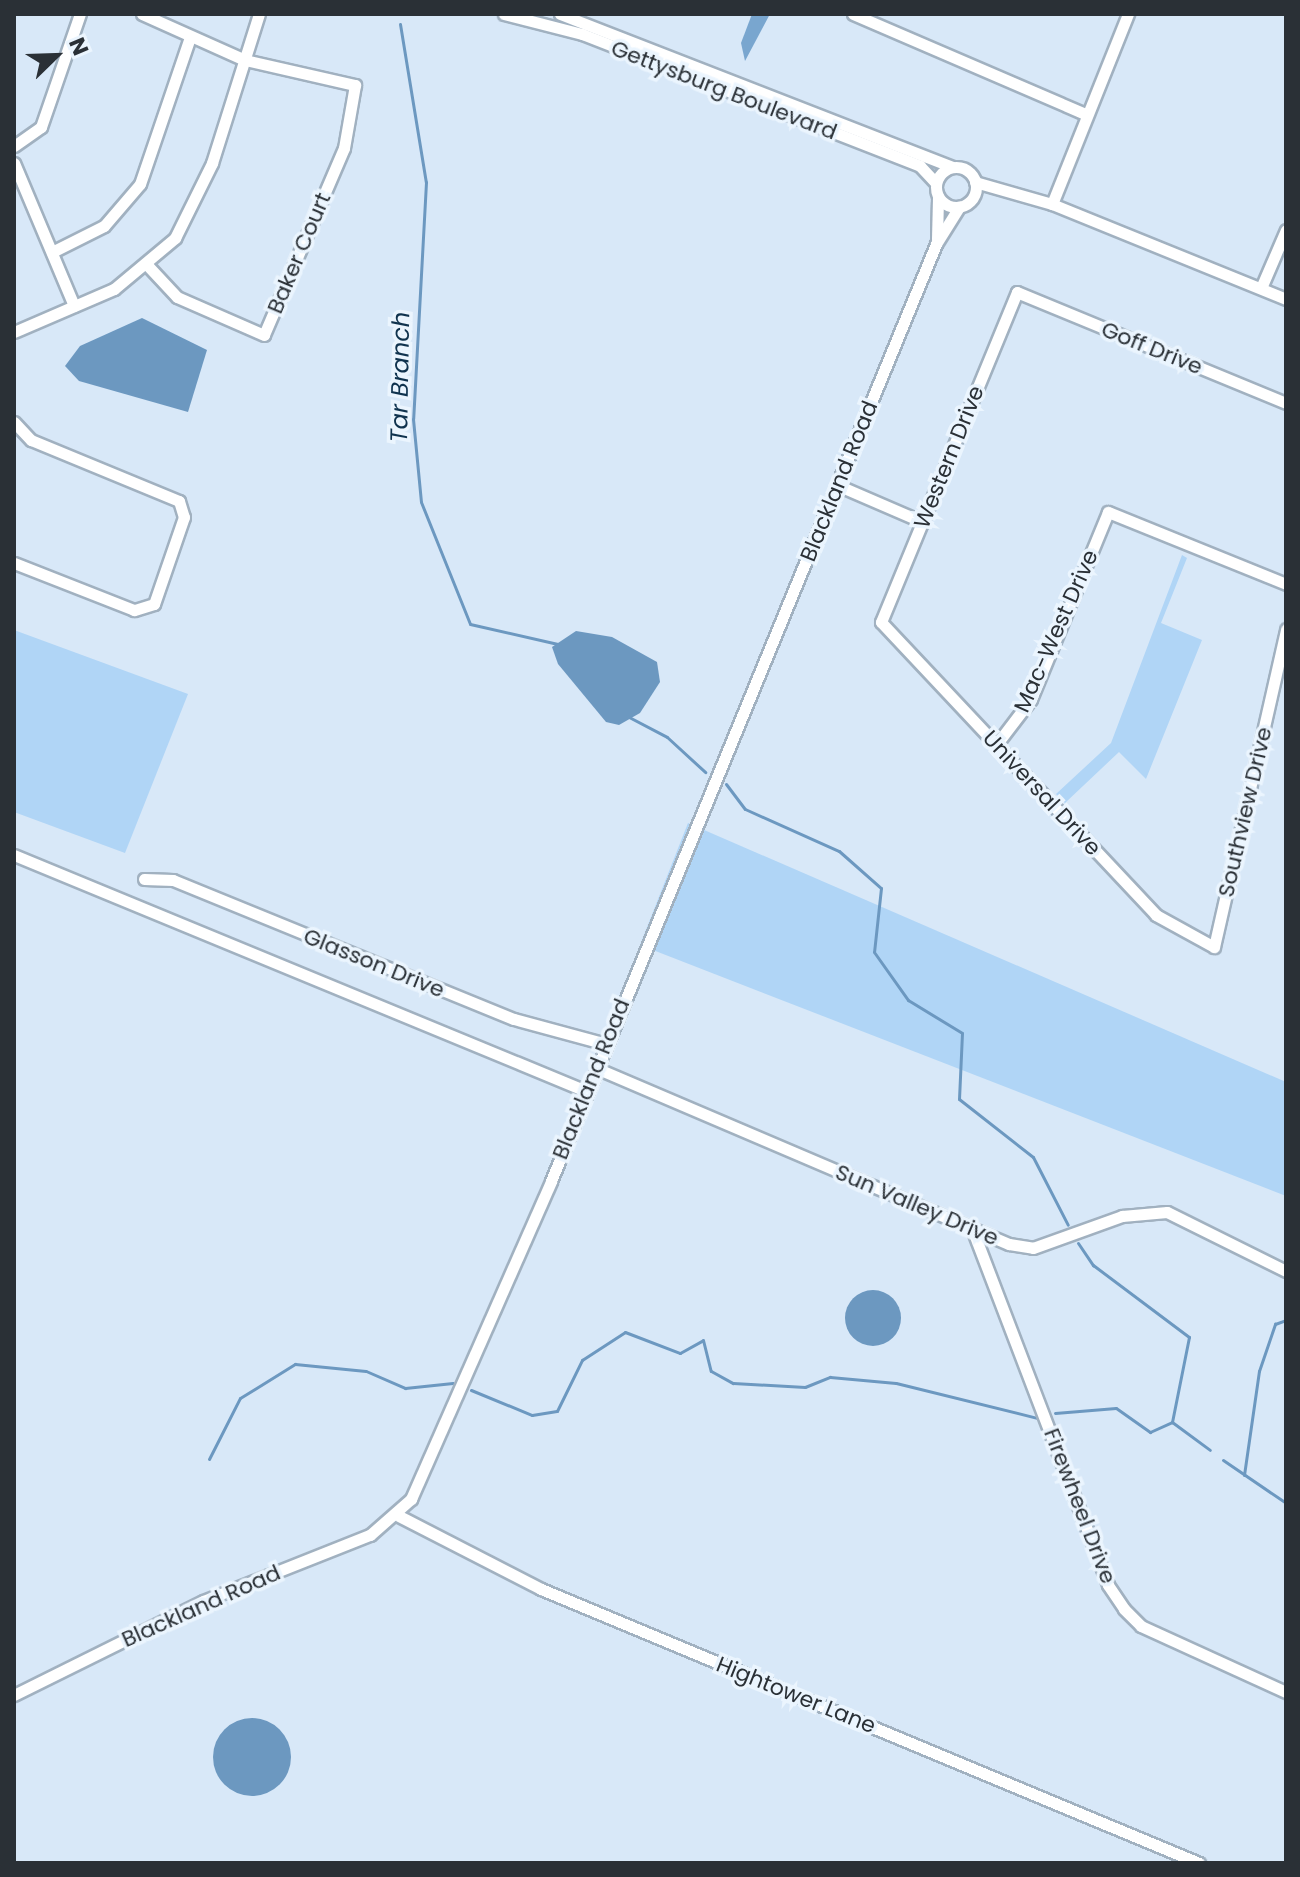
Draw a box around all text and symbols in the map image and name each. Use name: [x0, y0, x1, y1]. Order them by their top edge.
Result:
north arrow: [16, 16, 96, 96]
text: N: [61, 33, 96, 60]
street label: Gettysburg Boulevard: [607, 35, 841, 145]
street label: Baker Court: [262, 189, 336, 317]
water label: Tar Branch: [384, 312, 416, 442]
street label: Goff Drive: [1098, 316, 1206, 380]
street label: Western Drive: [908, 382, 990, 532]
street label: Blackland Road: [795, 397, 883, 565]
street label: Mac-West Drive: [1008, 546, 1104, 716]
street label: Southview Drive: [1213, 724, 1277, 900]
street label: Universal Drive: [977, 725, 1107, 861]
street label: Glasson Drive: [300, 923, 448, 1003]
street label: Blackland Road: [547, 995, 635, 1163]
street label: Sun Valley Drive: [831, 1159, 1003, 1251]
street label: Firewheel Drive: [1038, 1425, 1122, 1587]
street label: Blackland Road: [118, 1559, 284, 1653]
street label: Hightower Lane: [712, 1651, 880, 1739]

